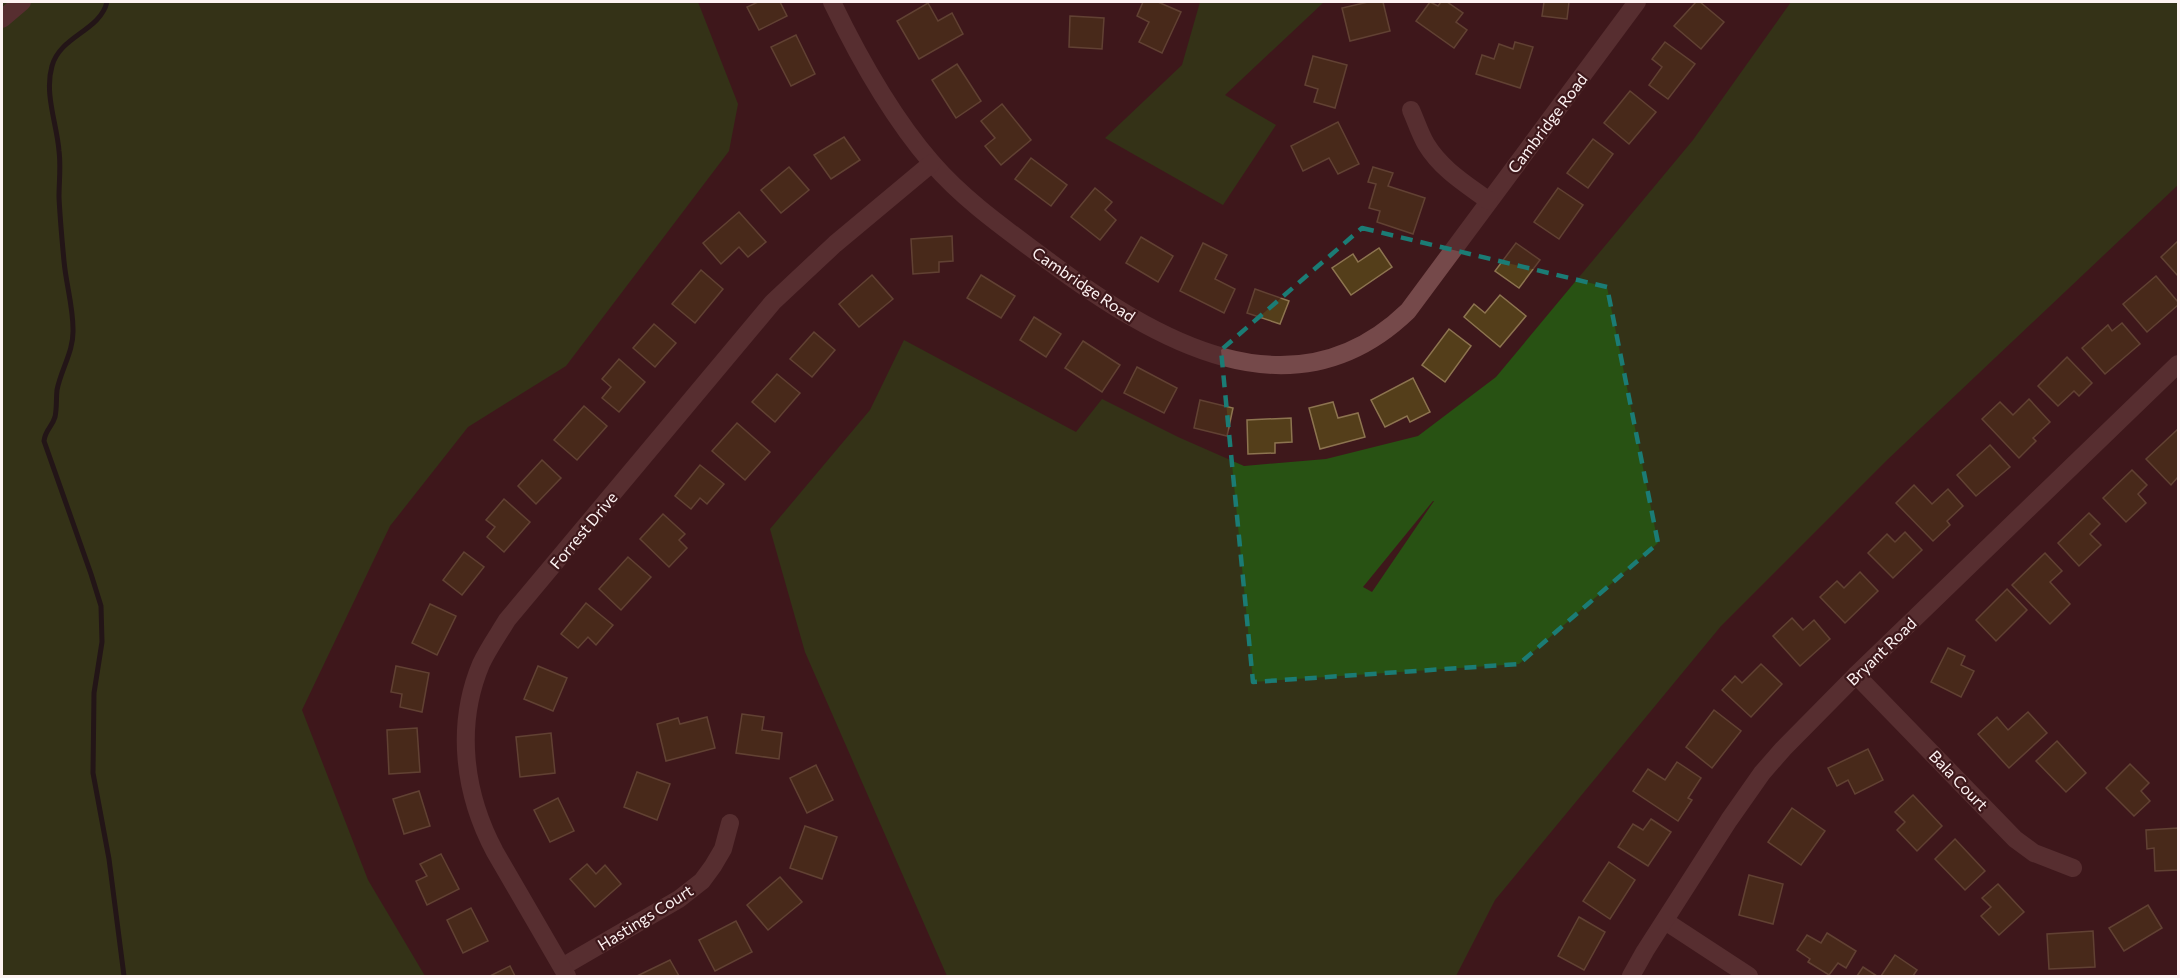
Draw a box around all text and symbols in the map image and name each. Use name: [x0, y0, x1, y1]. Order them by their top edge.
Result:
street label: Cambridge Road: [1503, 69, 1591, 177]
street label: Cambridge Road: [1029, 243, 1139, 325]
street label: Forrest Drive: [545, 488, 621, 572]
street label: Bryant Road: [1842, 613, 1920, 689]
street label: Bala Court: [1926, 746, 1993, 814]
street label: Hastings Court: [594, 880, 697, 954]

